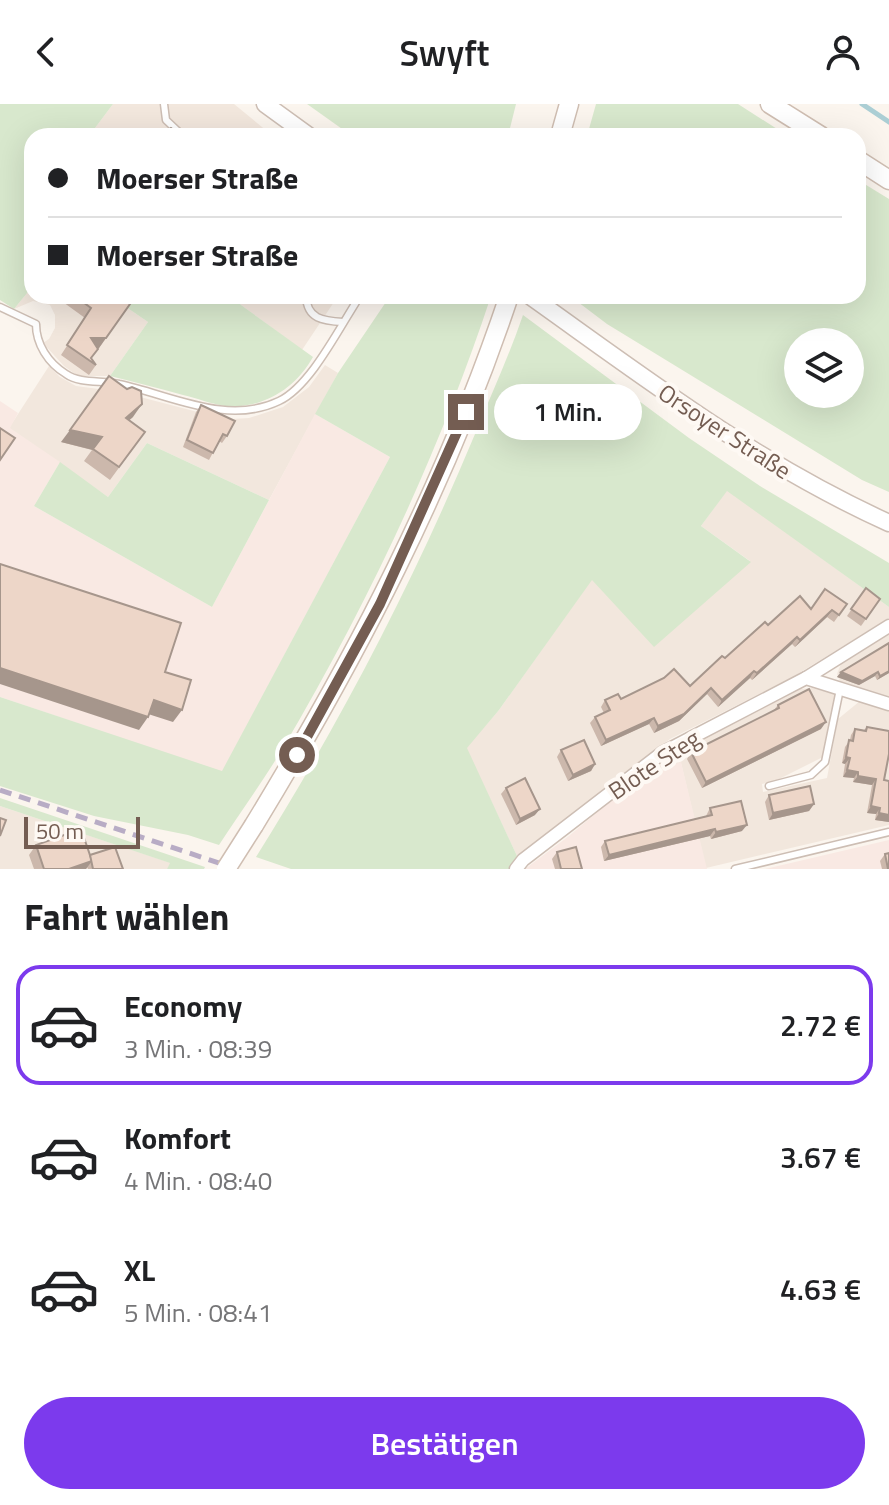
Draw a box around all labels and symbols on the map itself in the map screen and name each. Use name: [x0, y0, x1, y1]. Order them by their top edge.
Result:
street label: Orsoyer Straße: [651, 374, 799, 488]
callout: 1 Min.: [494, 384, 642, 440]
route end: [448, 394, 484, 430]
street label: Blote Steg: [601, 720, 707, 808]
route start: [279, 737, 315, 773]
scale bar: [24, 813, 140, 849]

